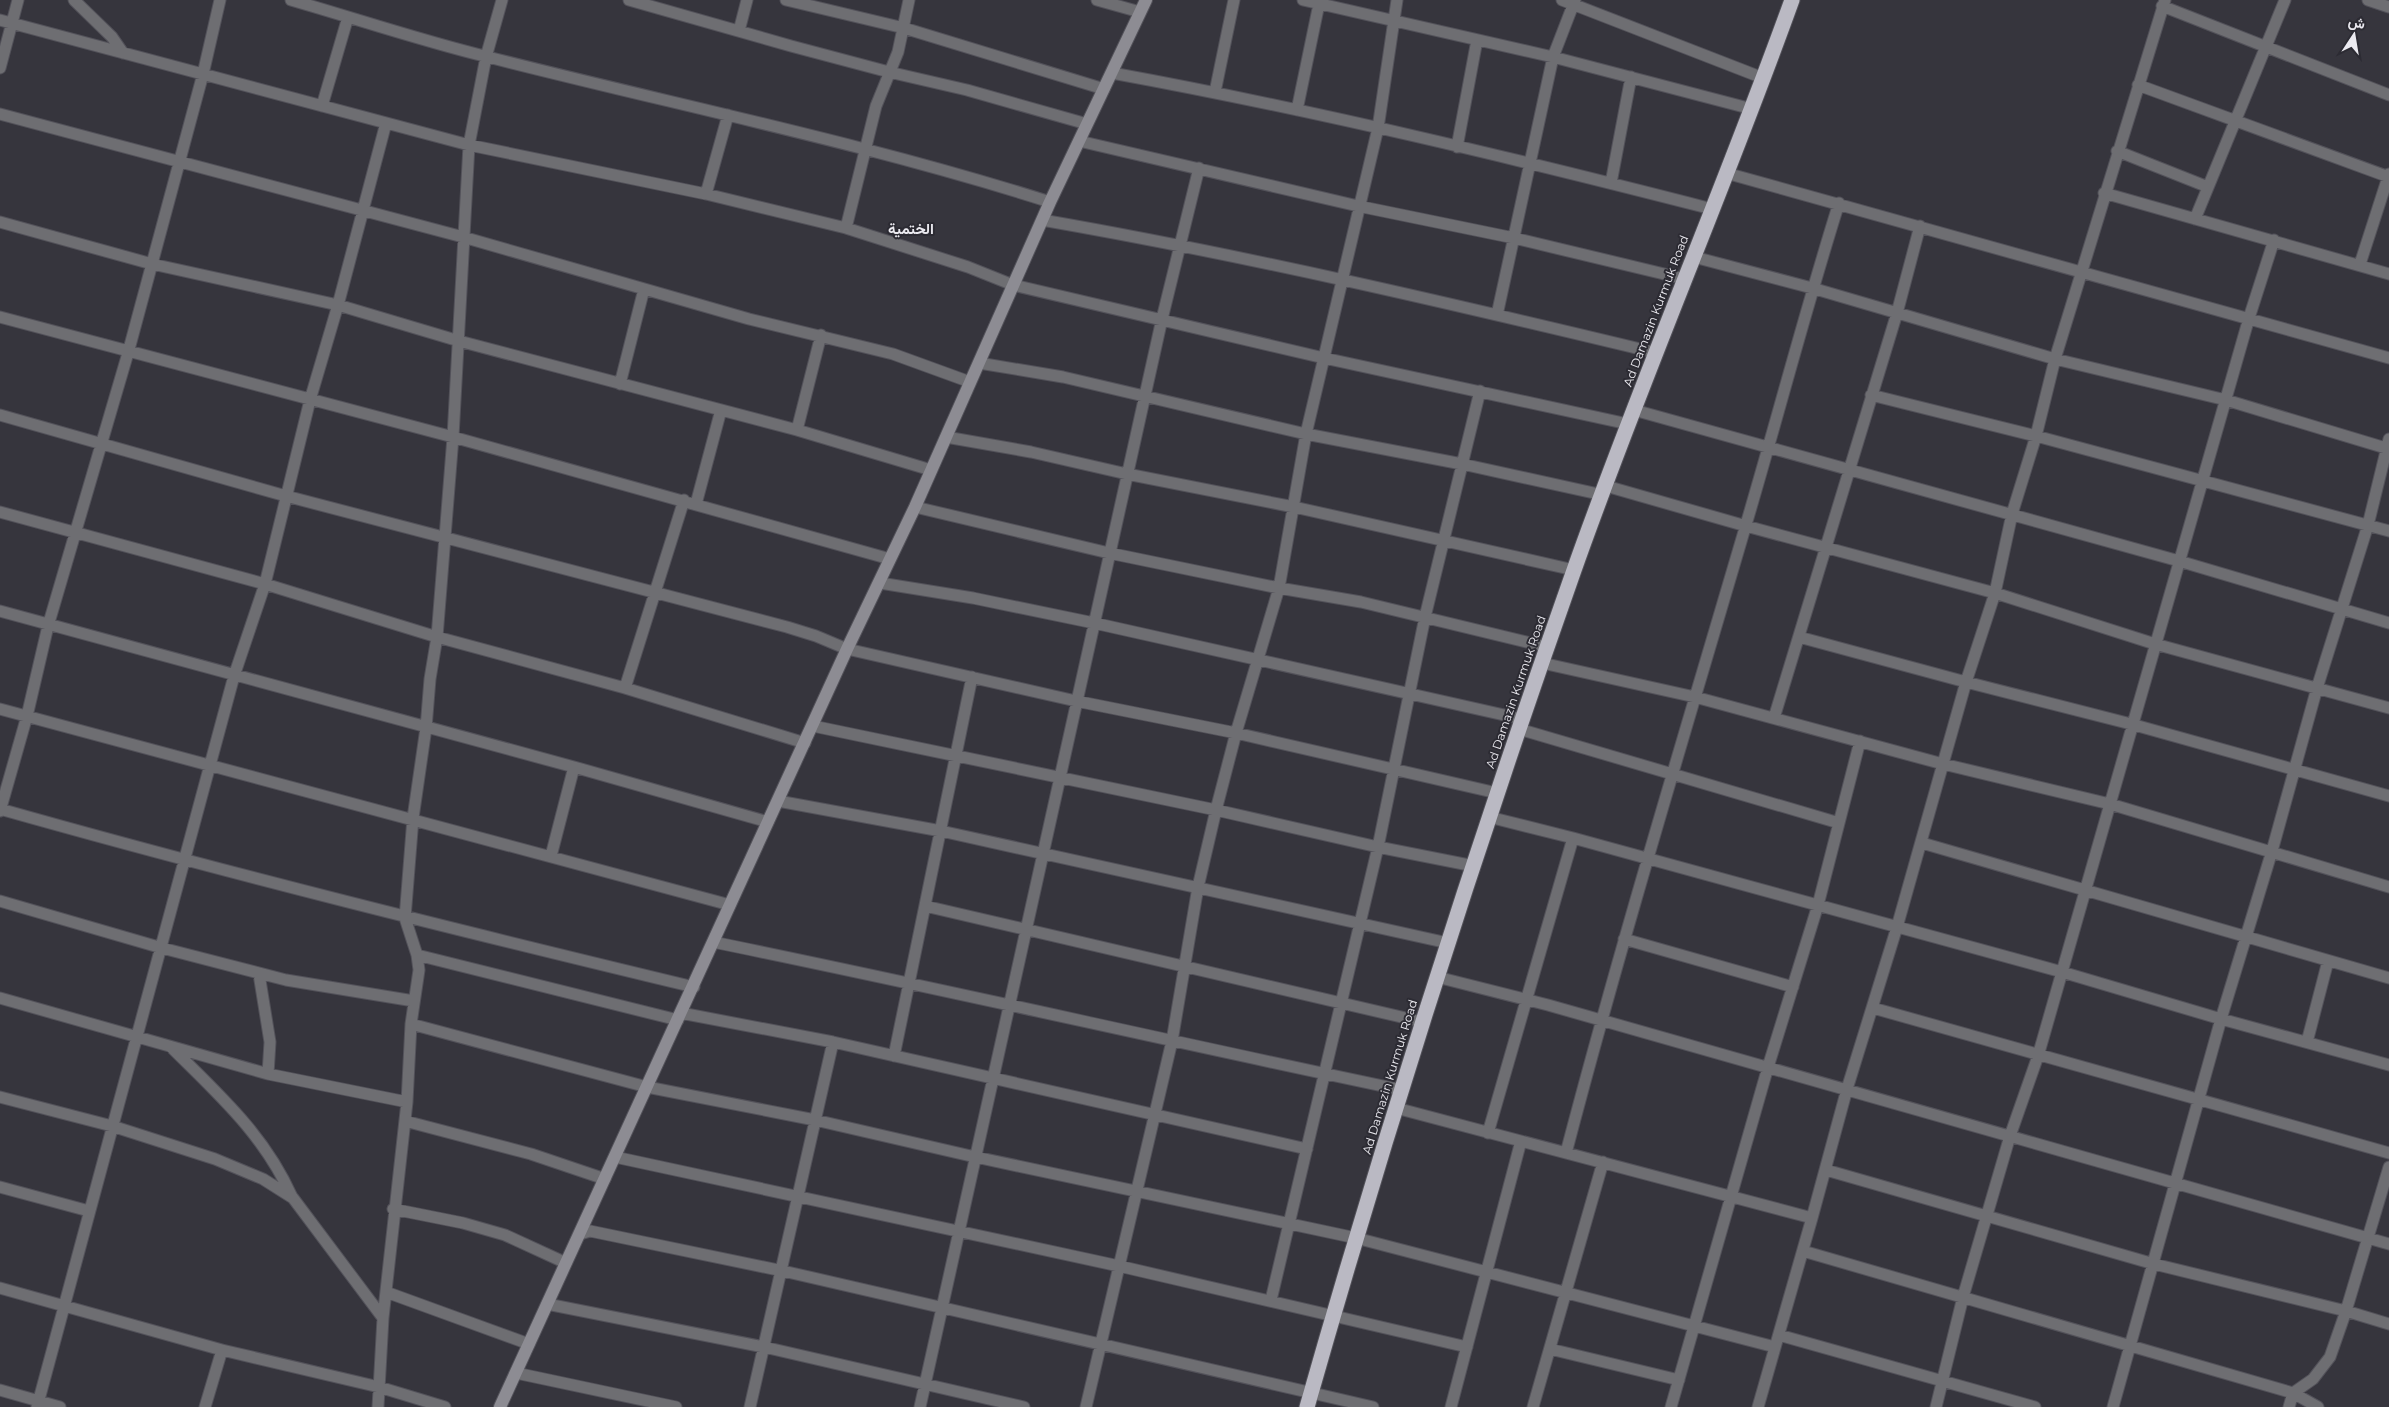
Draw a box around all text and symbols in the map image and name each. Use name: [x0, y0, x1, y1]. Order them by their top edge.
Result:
north arrow: [2329, 10, 2379, 60]
text: ش: [2347, 12, 2367, 33]
district label: الختمية: [888, 219, 934, 238]
street label: Ad Damazin Kurmuk Road: [1620, 233, 1691, 389]
street label: Ad Damazin Kurmuk Road: [1482, 613, 1549, 770]
street label: Ad Damazin Kurmuk Road: [1359, 998, 1420, 1156]

